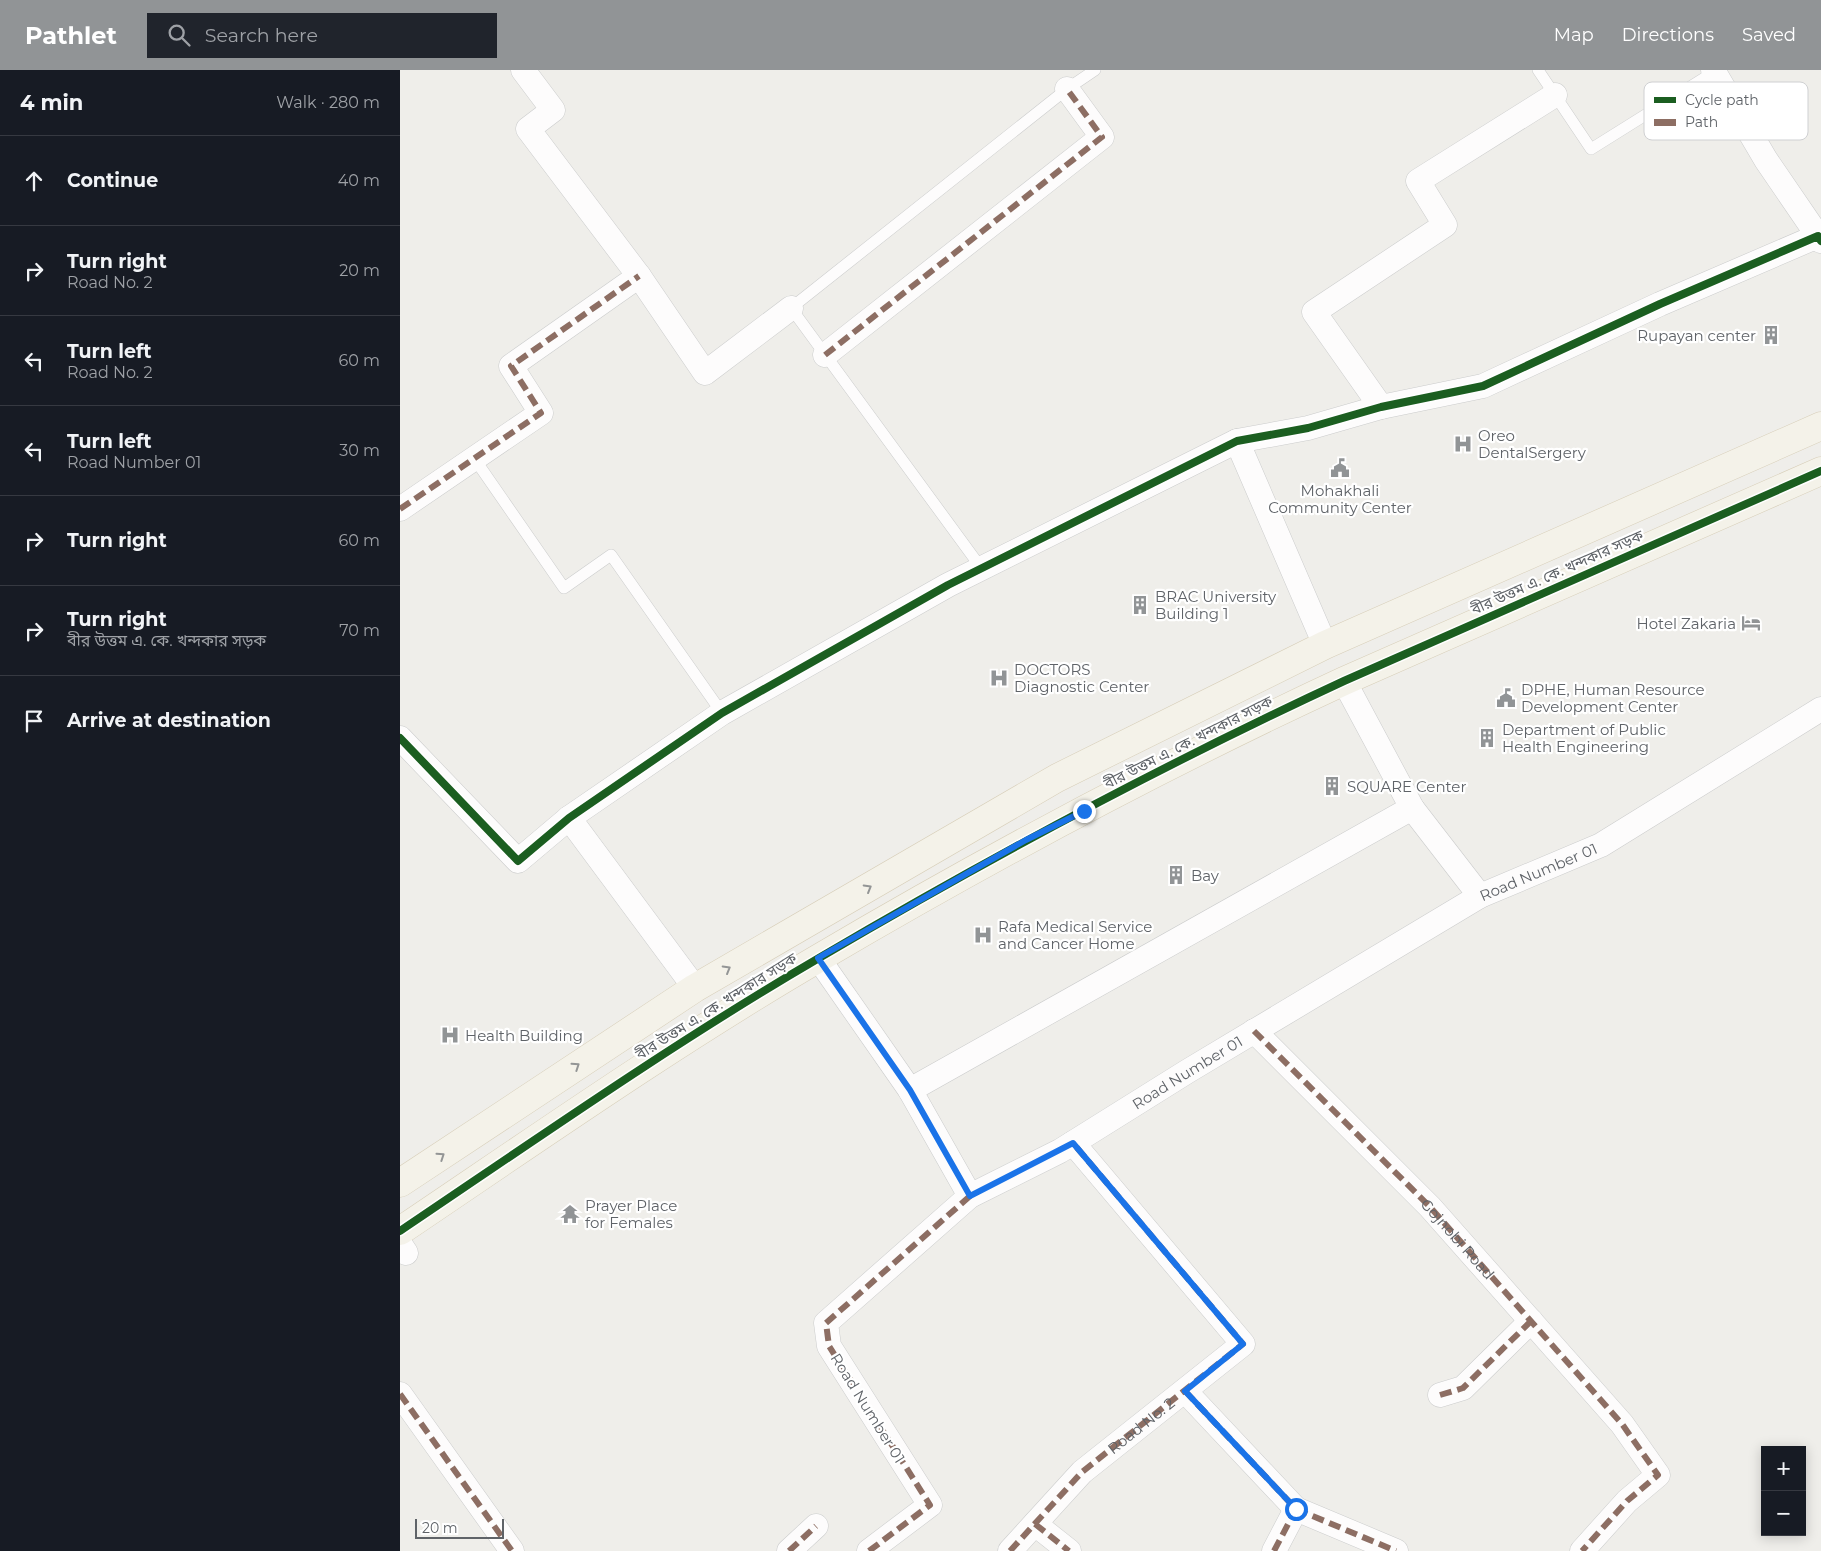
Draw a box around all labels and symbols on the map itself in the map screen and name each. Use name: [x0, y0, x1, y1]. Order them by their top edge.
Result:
legend: [1644, 82, 1808, 140]
text: Cycle path: [1685, 91, 1759, 109]
text: Path: [1685, 113, 1718, 131]
building icon: Rupayan center: [1760, 324, 1782, 346]
place label: Rupayan center: [1637, 326, 1756, 345]
place label: Oreo DentalSergery: [1478, 426, 1587, 462]
hospital icon: Oreo DentalSergery: [1452, 433, 1474, 455]
public building icon: Mohakhali Community Center: [1329, 457, 1351, 479]
place label: Mohakhali Community Center: [1268, 481, 1412, 517]
street label: বীর উত্তম এ. কে. খন্দকার সড়ক: [1467, 525, 1647, 619]
place label: BRAC University Building 1: [1155, 587, 1277, 623]
building icon: BRAC University Building 1: [1129, 594, 1151, 616]
hotel icon: Hotel Zakaria: [1740, 612, 1762, 634]
place label: Hotel Zakaria: [1636, 614, 1736, 633]
place label: DOCTORS Diagnostic Center: [1014, 660, 1149, 696]
hospital icon: DOCTORS Diagnostic Center: [988, 667, 1010, 689]
place label: DPHE, Human Resource Development Center: [1521, 680, 1705, 716]
public building icon: DPHE, Human Resource Development Center: [1495, 687, 1517, 709]
street label: বীর উত্তম এ. কে. খন্দকার সড়ক: [1100, 691, 1276, 793]
place label: Department of Public Health Engineering: [1502, 720, 1666, 756]
building icon: Department of Public Health Engineering: [1476, 727, 1498, 749]
building icon: SQUARE Center: [1321, 775, 1343, 797]
place label: SQUARE Center: [1347, 777, 1466, 796]
route end: [1073, 800, 1096, 823]
street label: Road Number 01: [1476, 838, 1600, 905]
building icon: Bay: [1165, 864, 1187, 886]
place label: Bay: [1191, 866, 1220, 885]
one-way arrow: [863, 884, 872, 894]
place label: Rafa Medical Service and Cancer Home: [998, 917, 1152, 953]
hospital icon: Rafa Medical Service and Cancer Home: [972, 924, 994, 946]
street label: বীর উত্তম এ. কে. খন্দকার সড়ক: [631, 948, 801, 1064]
one-way arrow: [722, 966, 731, 976]
hospital icon: Health Building: [439, 1024, 461, 1046]
place label: Health Building: [465, 1026, 583, 1045]
street label: Road Number 01: [1128, 1031, 1246, 1113]
one-way arrow: [571, 1063, 580, 1073]
one-way arrow: [435, 1153, 444, 1162]
street label: Gojnobi Road: [1417, 1194, 1499, 1283]
place label: Prayer Place for Females: [585, 1196, 677, 1232]
temple icon: Prayer Place for Females: [559, 1203, 581, 1225]
street label: Road Number 01: [827, 1350, 909, 1466]
street label: Road No. 2: [1103, 1393, 1178, 1458]
route start: [1285, 1498, 1308, 1521]
scale bar: [415, 1516, 504, 1539]

